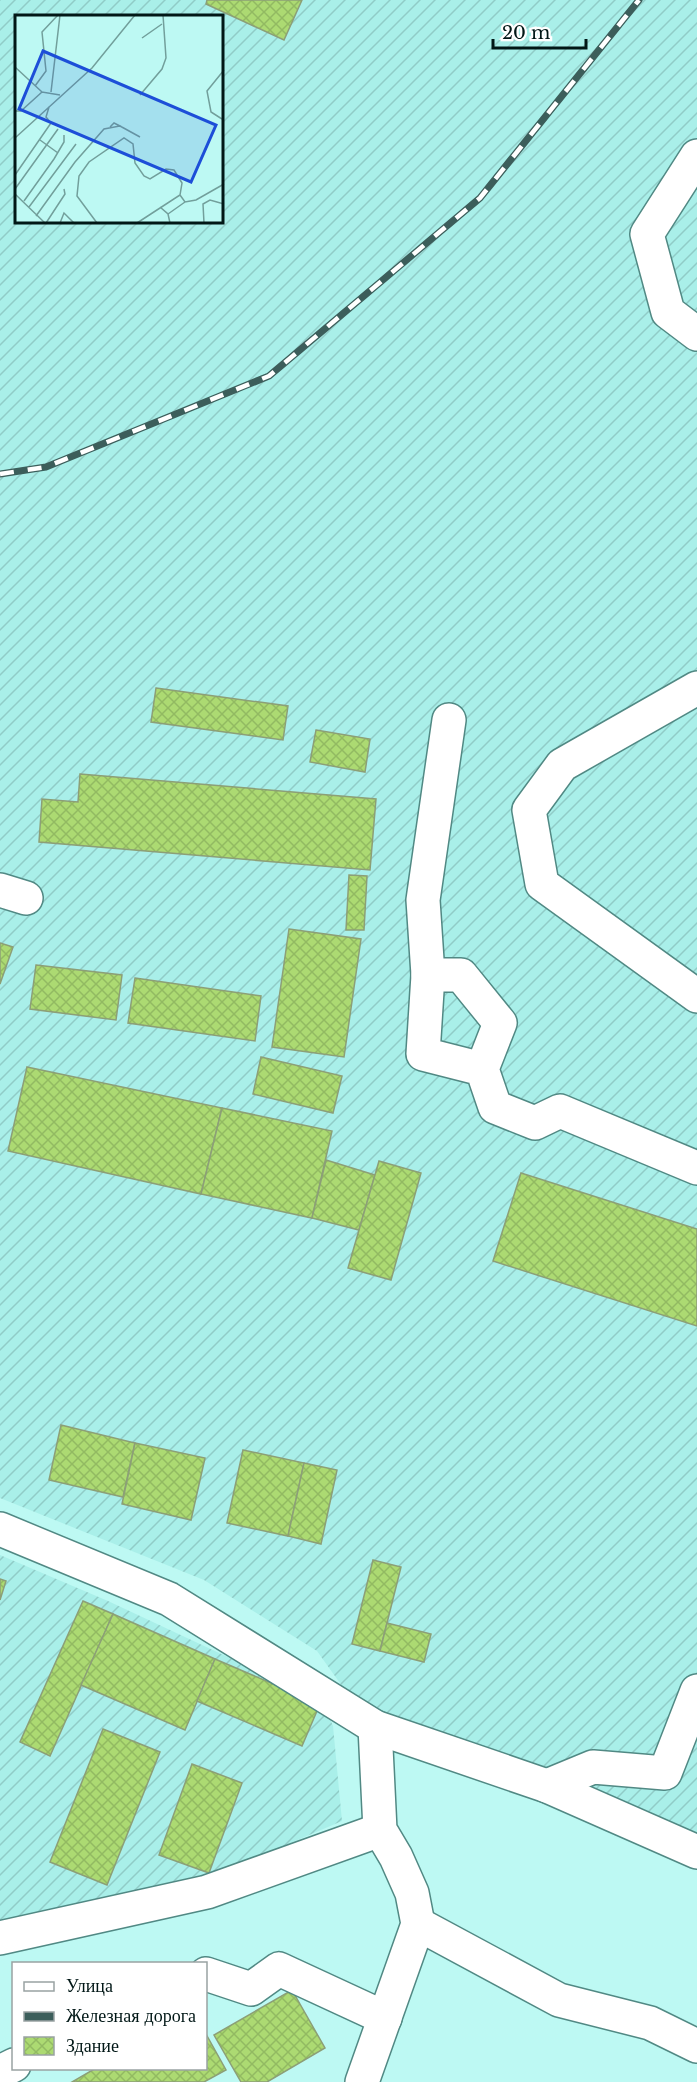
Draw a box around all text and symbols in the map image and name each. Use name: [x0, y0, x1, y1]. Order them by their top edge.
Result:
scale bar: [493, 12, 586, 50]
inset map: [15, 15, 224, 224]
text: 20 m: [502, 22, 550, 44]
legend: [12, 1962, 207, 2070]
text: Улица: [66, 1975, 113, 1997]
text: Железная дорога: [66, 2005, 196, 2027]
text: Здание: [66, 2035, 119, 2057]

